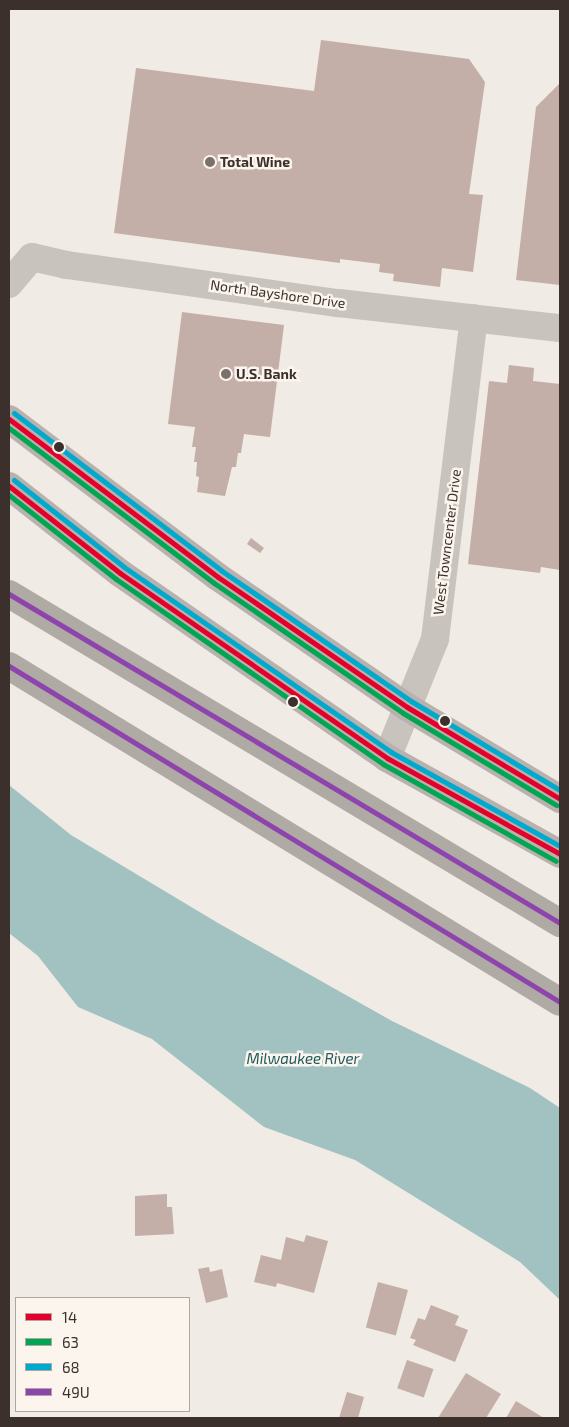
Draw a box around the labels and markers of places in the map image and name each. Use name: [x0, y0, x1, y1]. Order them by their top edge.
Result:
place label: Total Wine: [220, 154, 290, 170]
marker: Total Wine: [204, 156, 216, 168]
place label: U.S. Bank: [236, 366, 297, 382]
marker: U.S. Bank: [220, 368, 232, 380]
unlabelled marker: [54, 442, 64, 452]
unlabelled marker: [288, 697, 298, 707]
unlabelled marker: [440, 716, 450, 726]

